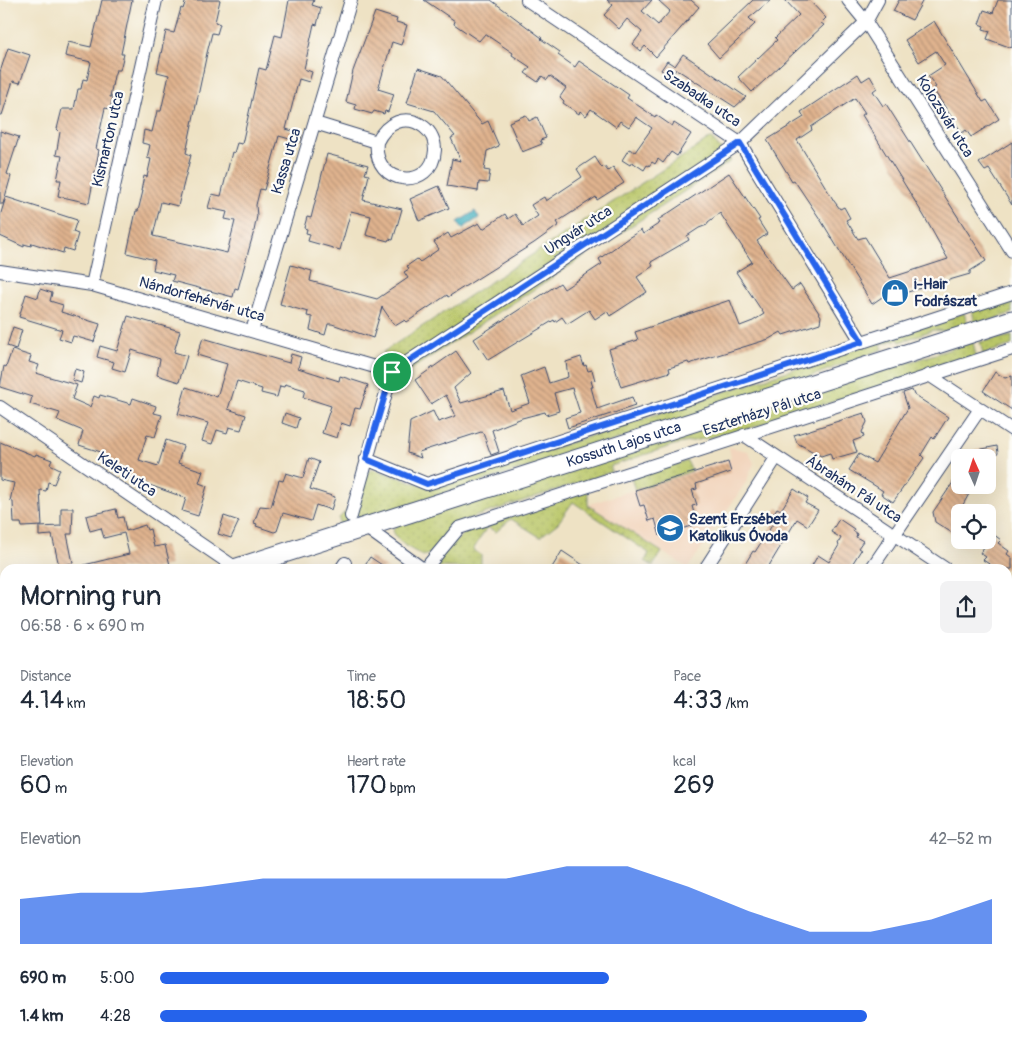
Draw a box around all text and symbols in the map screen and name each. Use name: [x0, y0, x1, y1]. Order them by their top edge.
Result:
street label: Szabadka utca: [659, 65, 744, 131]
street label: Kolozsvár utca: [912, 71, 977, 161]
street label: Kismarton utca: [88, 89, 129, 189]
street label: Kassa utca: [267, 126, 305, 196]
street label: Ungvár utca: [541, 202, 616, 259]
street label: Nándorfehérvár utca: [137, 272, 267, 326]
place label: i-Hair Fodrászat: [914, 275, 978, 311]
shop icon: i-Hair Fodrászat: [880, 278, 910, 308]
pin: [371, 351, 413, 393]
icon: arrive: [378, 358, 406, 386]
street label: Eszterházy Pál utca: [701, 384, 824, 441]
street label: Kossuth Lajos utca: [564, 418, 683, 472]
street label: Keleti utca: [93, 448, 160, 501]
north arrow: [951, 449, 996, 494]
map controls: [951, 449, 996, 549]
street label: Ábrahám Pál utca: [802, 451, 905, 528]
button: locate: [951, 504, 996, 549]
place label: Szent Erzsébet Katolikus Óvoda: [689, 510, 788, 546]
school or university icon: Szent Erzsébet Katolikus Óvoda: [655, 513, 685, 543]
text: Morning run: [20, 579, 162, 614]
button: share: [940, 581, 992, 633]
text: 06:58 · 6 × 690 m: [20, 616, 145, 636]
text: Distance: [20, 668, 71, 685]
text: Time: [347, 668, 376, 685]
text: Pace: [673, 668, 701, 685]
text: 4.14: [20, 685, 64, 716]
text: 18:50: [347, 685, 406, 716]
text: 4:33: [673, 685, 722, 716]
text: km: [64, 695, 86, 712]
text: /km: [722, 695, 749, 712]
text: Elevation: [20, 753, 73, 770]
text: Heart rate: [347, 753, 406, 770]
text: kcal: [673, 753, 696, 770]
text: 60: [20, 770, 52, 801]
text: 170: [347, 770, 387, 801]
text: 269: [673, 770, 715, 801]
text: m: [52, 780, 67, 797]
text: bpm: [387, 780, 416, 797]
text: Elevation: [20, 829, 81, 849]
text: 42–52 m: [929, 829, 992, 849]
text: 690 m: [20, 968, 66, 988]
text: 5:00: [100, 968, 135, 988]
text: 1.4 km: [20, 1006, 63, 1026]
text: 4:28: [100, 1006, 131, 1026]

